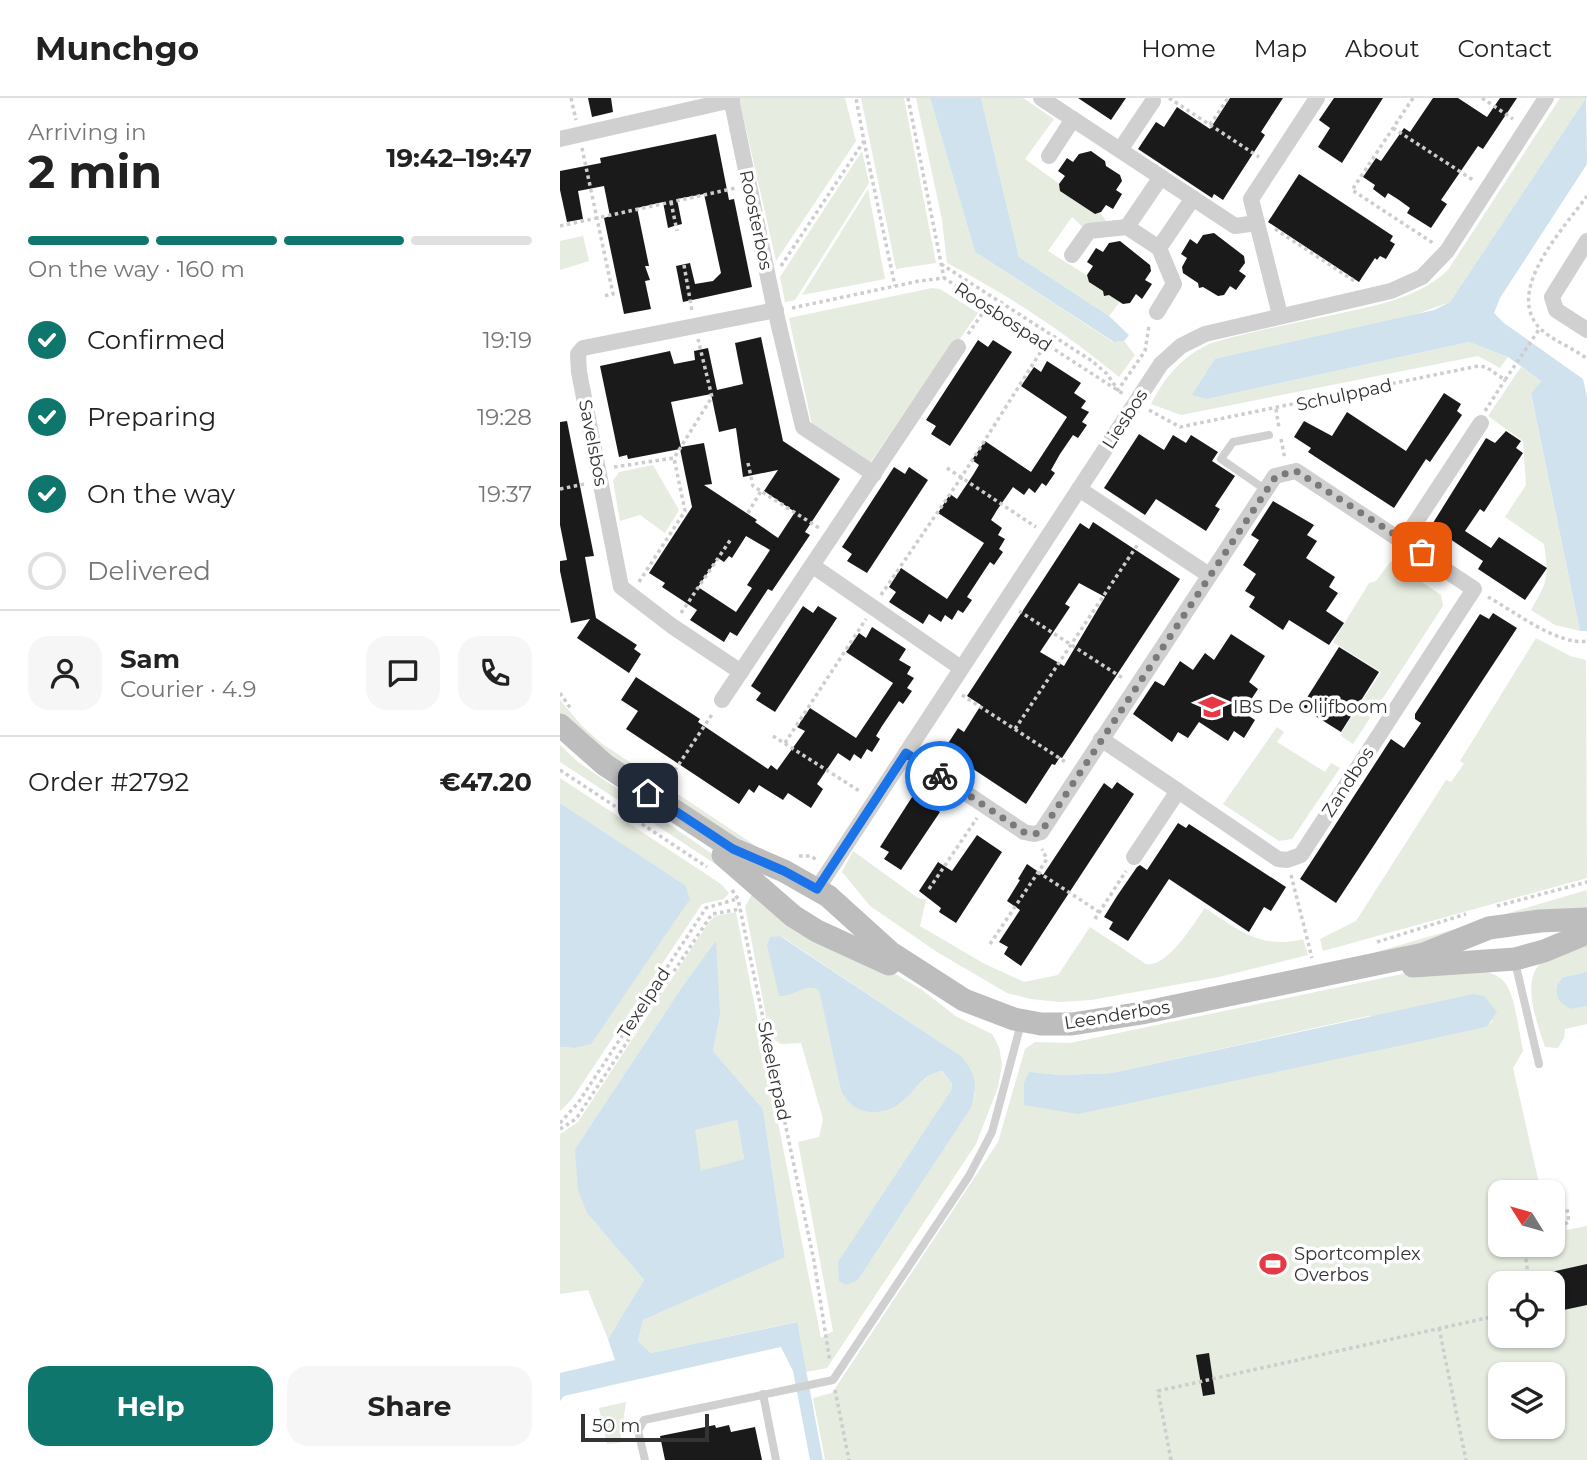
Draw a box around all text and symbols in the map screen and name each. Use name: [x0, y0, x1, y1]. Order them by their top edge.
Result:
text: Munchgo: [35, 28, 199, 68]
text: Home: [1141, 34, 1216, 63]
text: Map: [1254, 34, 1307, 63]
text: About: [1345, 34, 1419, 63]
text: Contact: [1457, 34, 1552, 63]
text: Arriving in: [28, 118, 147, 146]
text: 19:42–19:47: [386, 142, 532, 174]
text: 2 min: [28, 143, 162, 200]
street label: Roosterbos: [735, 168, 777, 272]
text: On the way · 160 m: [28, 255, 245, 283]
street label: Roosbospad: [950, 277, 1056, 357]
icon: check: [28, 321, 66, 359]
text: Confirmed: [87, 324, 226, 356]
text: 19:19: [483, 326, 532, 354]
street label: Schulppad: [1294, 374, 1394, 416]
street label: Liesbos: [1097, 385, 1153, 453]
icon: check: [28, 398, 66, 436]
street label: Savelsbos: [574, 398, 612, 488]
text: Preparing: [87, 401, 216, 433]
text: 19:28: [477, 403, 532, 431]
icon: check: [28, 475, 66, 513]
text: On the way: [87, 478, 235, 510]
text: 19:37: [479, 480, 532, 508]
pin: [1392, 522, 1452, 582]
icon: bag: [1403, 533, 1441, 571]
text: Delivered: [87, 555, 211, 587]
button: person: [28, 636, 102, 710]
button: chat: [366, 636, 440, 710]
button: phone: [458, 636, 532, 710]
text: Sam: [120, 643, 180, 675]
text: Courier · 4.9: [120, 675, 256, 703]
school or university icon: IBS De Olijfboom: [1197, 692, 1227, 722]
place label: IBS De Olijfboom: [1233, 696, 1388, 718]
courier: [905, 741, 975, 811]
street label: Zandbos: [1317, 743, 1379, 821]
icon: bike: [921, 757, 959, 795]
pin: [618, 763, 678, 823]
text: Order #2792: [28, 766, 189, 798]
text: €47.20: [440, 766, 532, 798]
icon: home: [629, 774, 667, 812]
street label: Texelpad: [613, 963, 675, 1043]
street label: Leenderbos: [1063, 996, 1172, 1034]
street label: Skeelerpad: [753, 1019, 795, 1123]
north arrow: [1488, 1180, 1564, 1256]
map controls: [1488, 1180, 1565, 1439]
place label: Sportcomplex Overbos: [1294, 1243, 1421, 1286]
sports icon: Sportcomplex Overbos: [1258, 1249, 1288, 1279]
button: locate: [1488, 1271, 1565, 1348]
button: layers: [1488, 1362, 1565, 1439]
button: Help: [28, 1366, 273, 1446]
button: Share: [287, 1366, 532, 1446]
scale bar: [581, 1411, 709, 1443]
text: 50 m: [592, 1414, 640, 1437]

